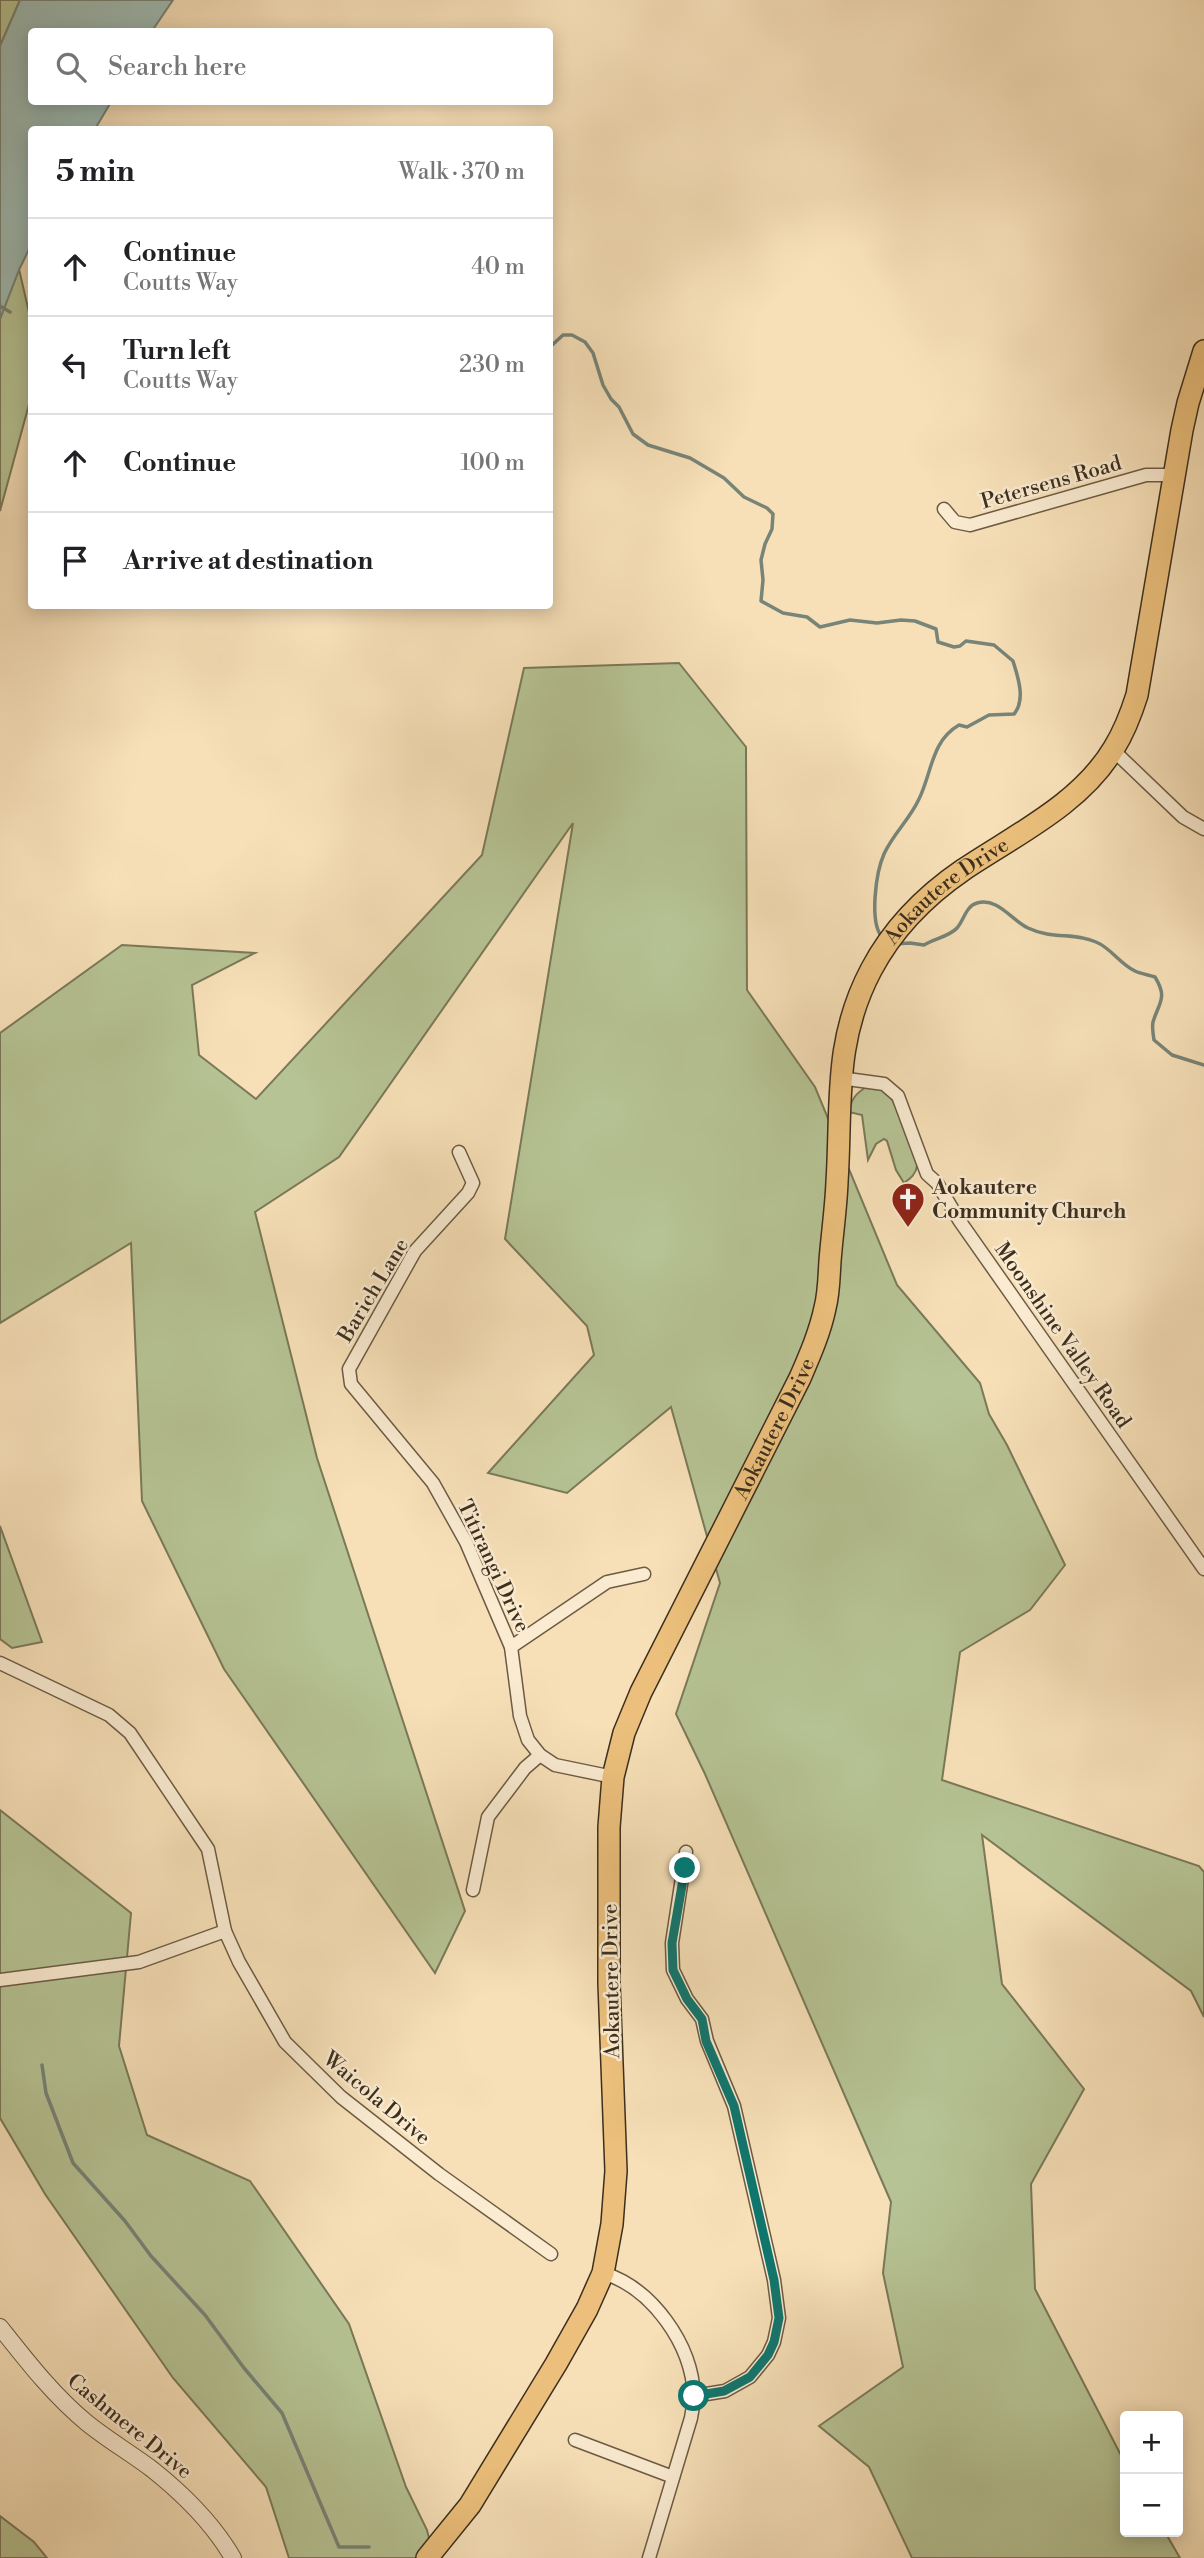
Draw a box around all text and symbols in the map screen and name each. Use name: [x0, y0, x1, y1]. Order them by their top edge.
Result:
search box: [28, 28, 553, 105]
icon: search: [52, 48, 90, 86]
text: Search here: [108, 51, 247, 83]
text: 5 min: [56, 153, 135, 191]
text: Walk · 370 m: [398, 158, 525, 186]
text: Continue: [123, 237, 236, 269]
icon: ahead: [56, 248, 94, 286]
text: 40 m: [471, 253, 525, 281]
text: Coutts Way: [123, 269, 238, 297]
text: Turn left: [123, 335, 231, 367]
icon: left: [56, 346, 94, 384]
text: 230 m: [459, 351, 525, 379]
text: Coutts Way: [123, 367, 238, 395]
icon: ahead: [56, 444, 94, 482]
text: Continue: [123, 447, 236, 479]
text: 100 m: [460, 449, 525, 477]
street label: Petersens Road: [978, 450, 1125, 515]
icon: arrive: [56, 542, 94, 580]
text: Arrive at destination: [123, 545, 373, 577]
street label: Aokautere Drive: [878, 832, 1014, 951]
place label: Aokautere Community Church: [931, 1175, 1126, 1225]
church icon: Aokautere Community Church: [889, 1180, 927, 1229]
street label: Barich Lane: [332, 1234, 415, 1348]
street label: Moonshine Valley Road: [988, 1238, 1136, 1434]
street label: Aokautere Drive: [728, 1354, 821, 1505]
street label: Titirangi Drive: [451, 1496, 535, 1637]
route end: [669, 1852, 700, 1883]
street label: Aokautere Drive: [598, 1903, 626, 2060]
street label: Waicola Drive: [317, 2046, 435, 2151]
street label: Cashmere Drive: [62, 2369, 197, 2485]
route start: [678, 2380, 709, 2411]
map controls: [1120, 2411, 1183, 2537]
button: +: [1120, 2411, 1183, 2474]
button: −: [1120, 2474, 1183, 2537]

